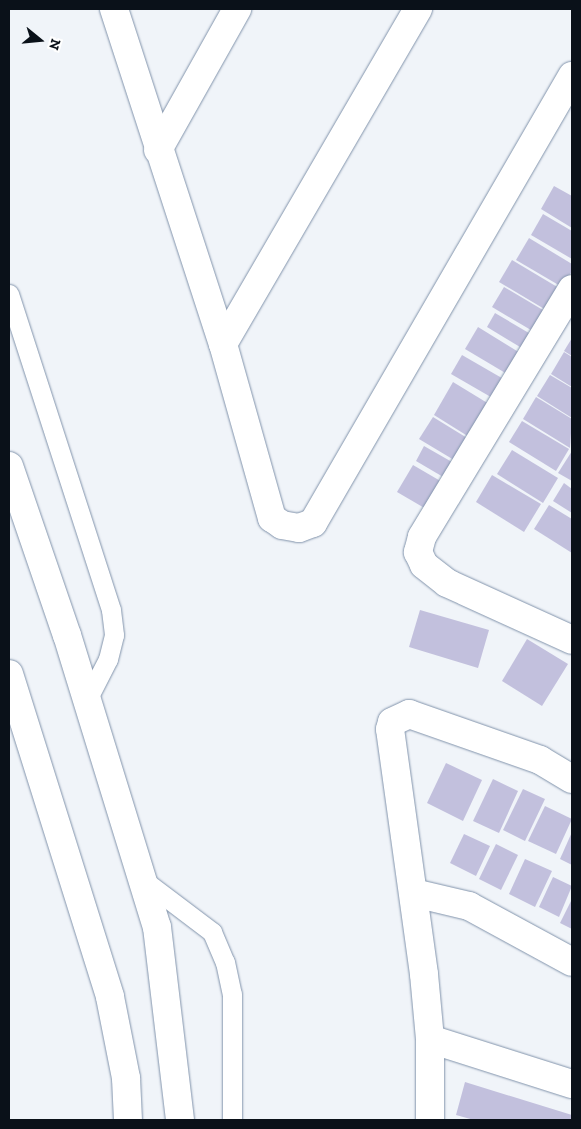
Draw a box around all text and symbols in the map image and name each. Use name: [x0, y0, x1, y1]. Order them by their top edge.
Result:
north arrow: [15, 15, 65, 65]
text: N: [45, 37, 65, 52]

